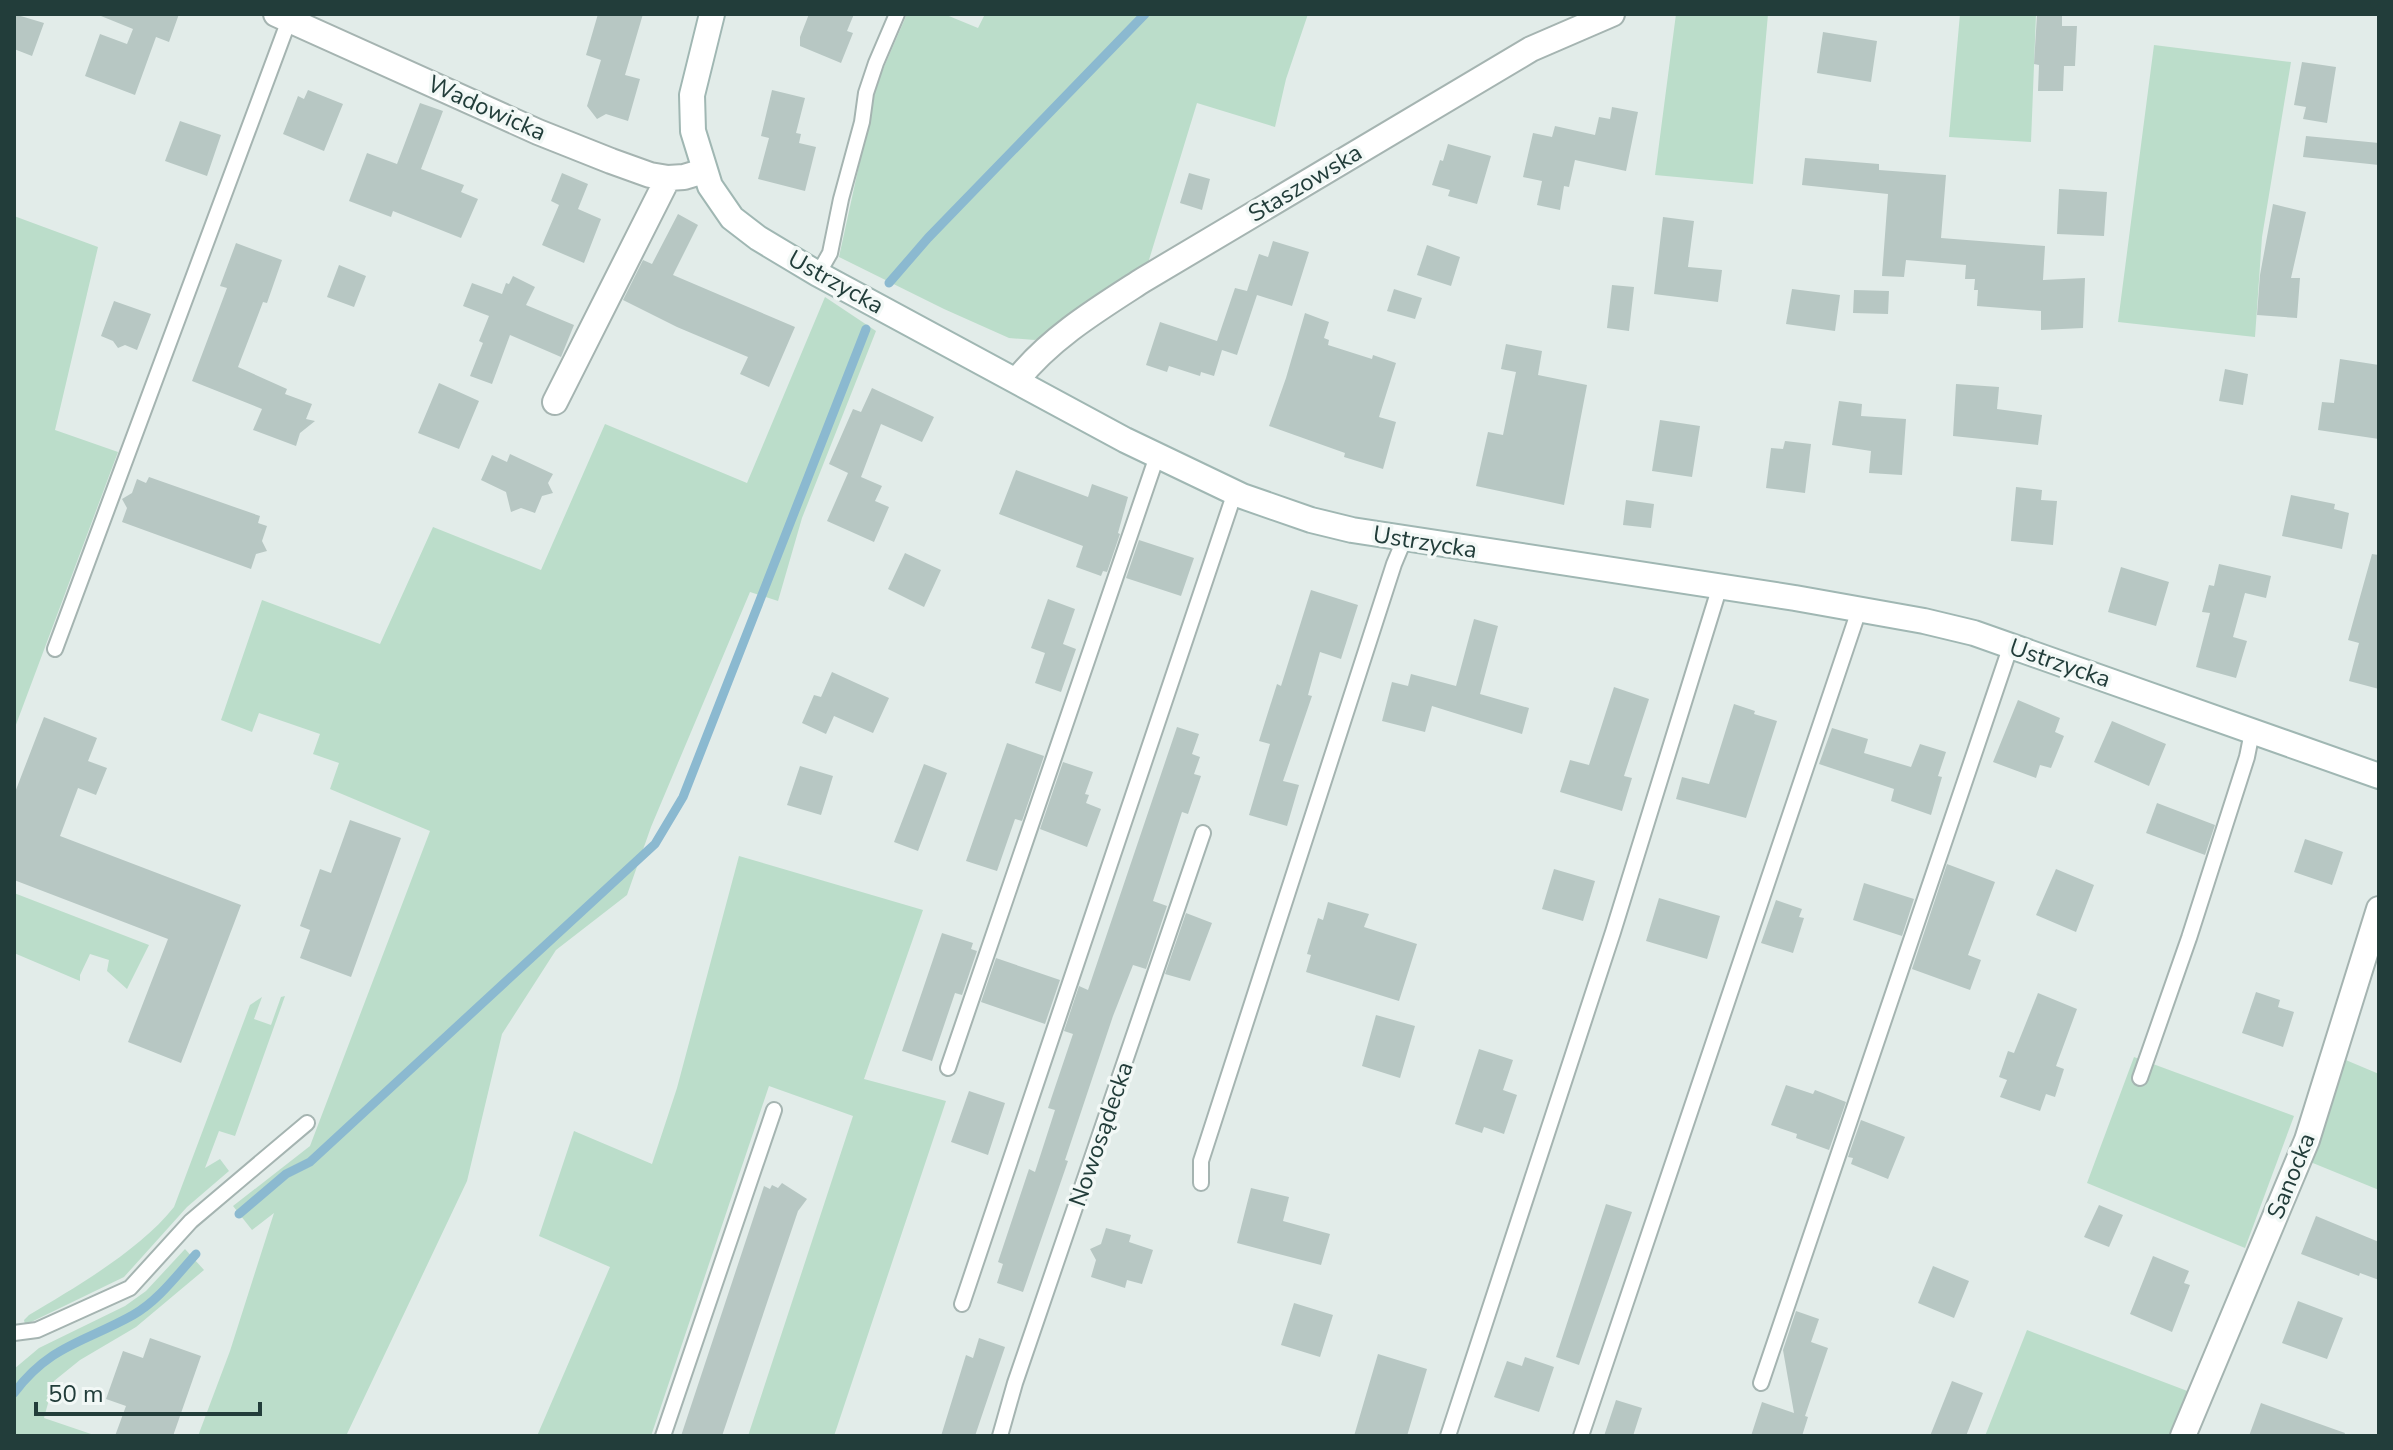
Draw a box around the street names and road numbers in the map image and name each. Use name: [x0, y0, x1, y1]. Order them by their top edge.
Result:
street label: Wadowicka: [423, 68, 551, 148]
street label: Staszowska: [1242, 136, 1368, 230]
street label: Ustrzycka: [782, 243, 890, 321]
street label: Ustrzycka: [1371, 518, 1479, 566]
street label: Ustrzycka: [2005, 631, 2115, 695]
street label: Nowosądecka: [1061, 1057, 1141, 1211]
street label: Sanocka: [2259, 1128, 2323, 1224]

